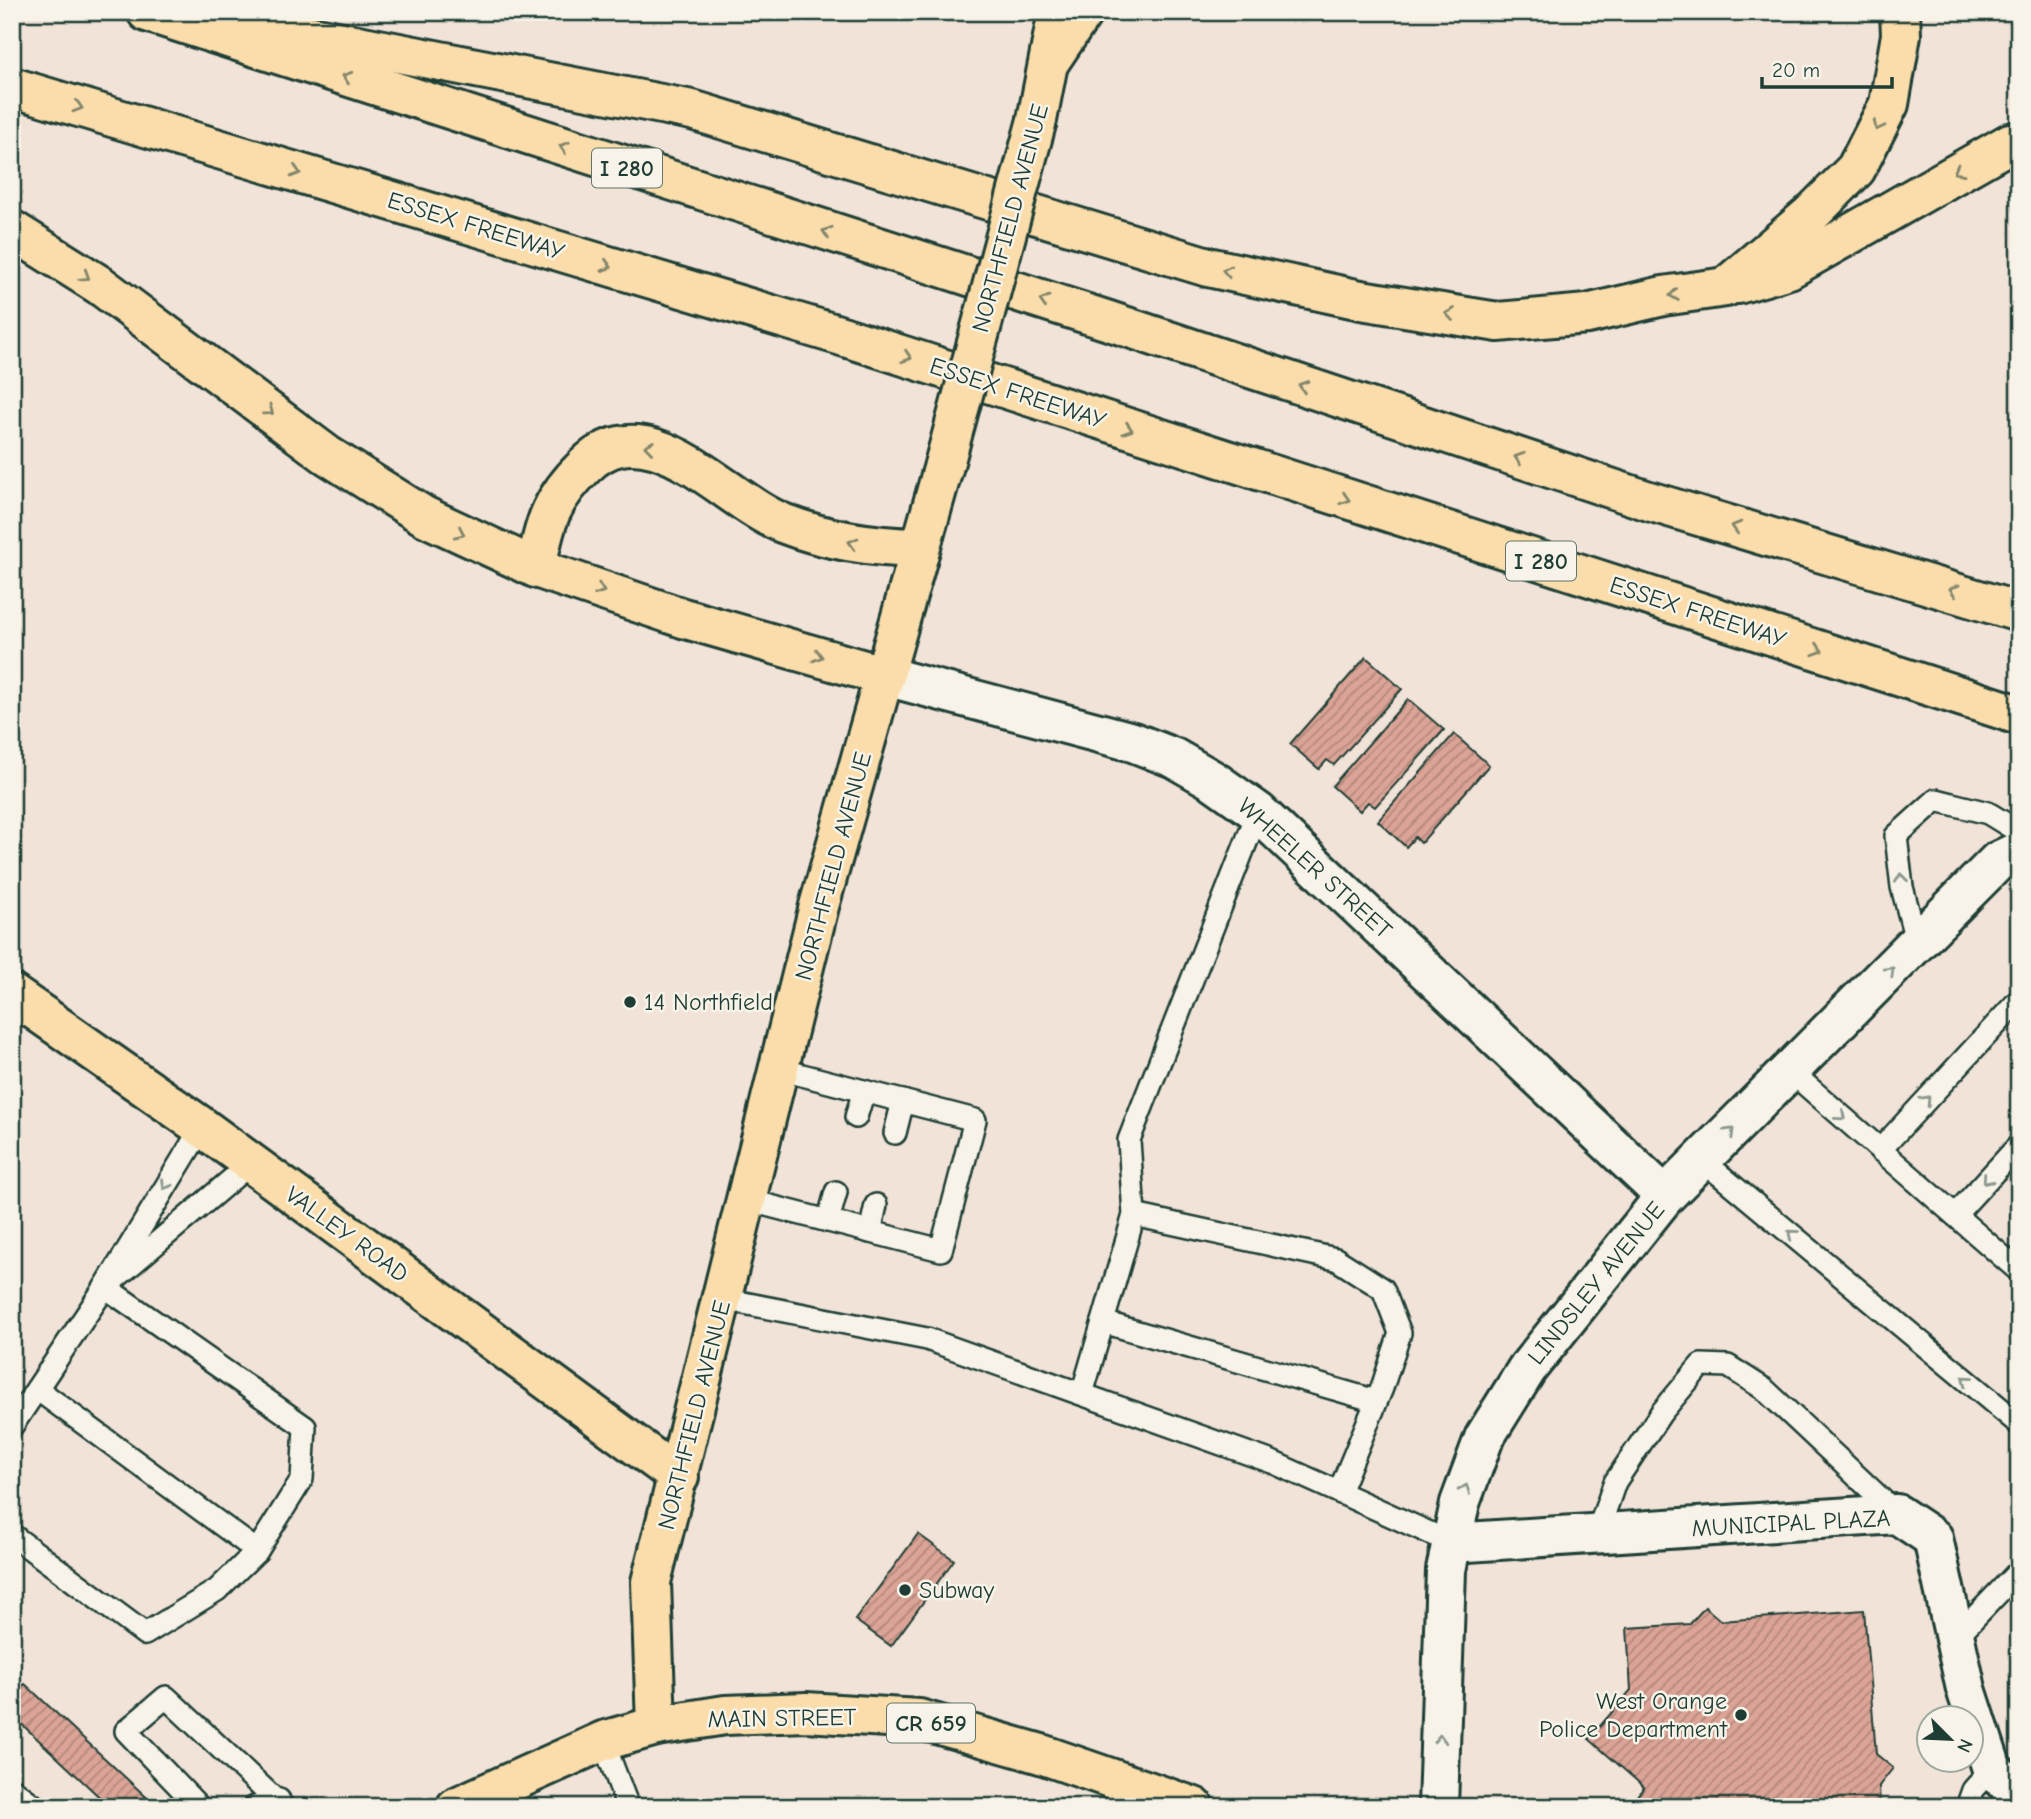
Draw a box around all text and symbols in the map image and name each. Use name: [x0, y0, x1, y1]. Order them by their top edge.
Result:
scale bar: [1762, 46, 1891, 90]
text: 20 m: [1772, 58, 1820, 82]
one-way arrow: [342, 71, 354, 85]
one-way arrow: [71, 98, 83, 113]
street label: NORTHFIELD AVENUE: [966, 101, 1054, 335]
one-way arrow: [1872, 119, 1886, 131]
one-way arrow: [558, 141, 570, 155]
road number: I 280: [592, 148, 662, 188]
one-way arrow: [1953, 163, 1965, 176]
one-way arrow: [289, 164, 301, 179]
street label: ESSEX FREEWAY: [384, 186, 568, 266]
one-way arrow: [821, 226, 834, 240]
one-way arrow: [601, 257, 613, 272]
one-way arrow: [1221, 264, 1233, 279]
one-way arrow: [78, 268, 91, 281]
one-way arrow: [1669, 287, 1680, 302]
one-way arrow: [1038, 295, 1050, 309]
one-way arrow: [1444, 307, 1456, 322]
one-way arrow: [900, 349, 912, 363]
street label: ESSEX FREEWAY: [927, 351, 1110, 435]
one-way arrow: [1297, 380, 1309, 394]
one-way arrow: [261, 403, 273, 415]
one-way arrow: [1122, 421, 1134, 435]
one-way arrow: [643, 440, 655, 455]
one-way arrow: [1513, 452, 1525, 466]
one-way arrow: [1338, 490, 1350, 505]
one-way arrow: [1730, 520, 1742, 535]
one-way arrow: [453, 525, 465, 539]
one-way arrow: [847, 536, 859, 551]
road number: I 280: [1506, 541, 1576, 580]
street label: ESSEX FREEWAY: [1607, 570, 1790, 654]
one-way arrow: [594, 582, 606, 596]
one-way arrow: [1948, 584, 1960, 599]
one-way arrow: [1812, 642, 1824, 657]
one-way arrow: [812, 648, 824, 663]
street label: NORTHFIELD AVENUE: [789, 749, 877, 983]
street label: WHEELER STREET: [1232, 792, 1398, 945]
one-way arrow: [1894, 872, 1909, 883]
one-way arrow: [1882, 966, 1895, 979]
place label: 14 Northfield: [644, 988, 773, 1016]
marker: 14 Northfield: [622, 994, 638, 1010]
one-way arrow: [1918, 1095, 1931, 1108]
one-way arrow: [1833, 1108, 1846, 1120]
one-way arrow: [1721, 1127, 1734, 1140]
one-way arrow: [1983, 1172, 1995, 1185]
one-way arrow: [162, 1178, 175, 1191]
street label: VALLEY ROAD: [280, 1180, 414, 1288]
street label: LINDSLEY AVENUE: [1522, 1196, 1670, 1370]
one-way arrow: [1787, 1230, 1799, 1243]
street label: NORTHFIELD AVENUE: [652, 1297, 736, 1533]
one-way arrow: [1962, 1376, 1975, 1388]
one-way arrow: [1457, 1484, 1471, 1496]
street label: MUNICIPAL PLAZA: [1691, 1504, 1891, 1542]
place label: Subway: [919, 1576, 994, 1604]
marker: Subway: [897, 1582, 913, 1598]
place label: West Orange Police Department: [1539, 1687, 1728, 1743]
street label: MAIN STREET: [707, 1703, 857, 1733]
north arrow: [1916, 1703, 1986, 1773]
road number: CR 659: [887, 1704, 975, 1742]
marker: West Orange Police Department: [1733, 1707, 1749, 1723]
one-way arrow: [1433, 1733, 1448, 1744]
text: N: [1952, 1735, 1977, 1756]

